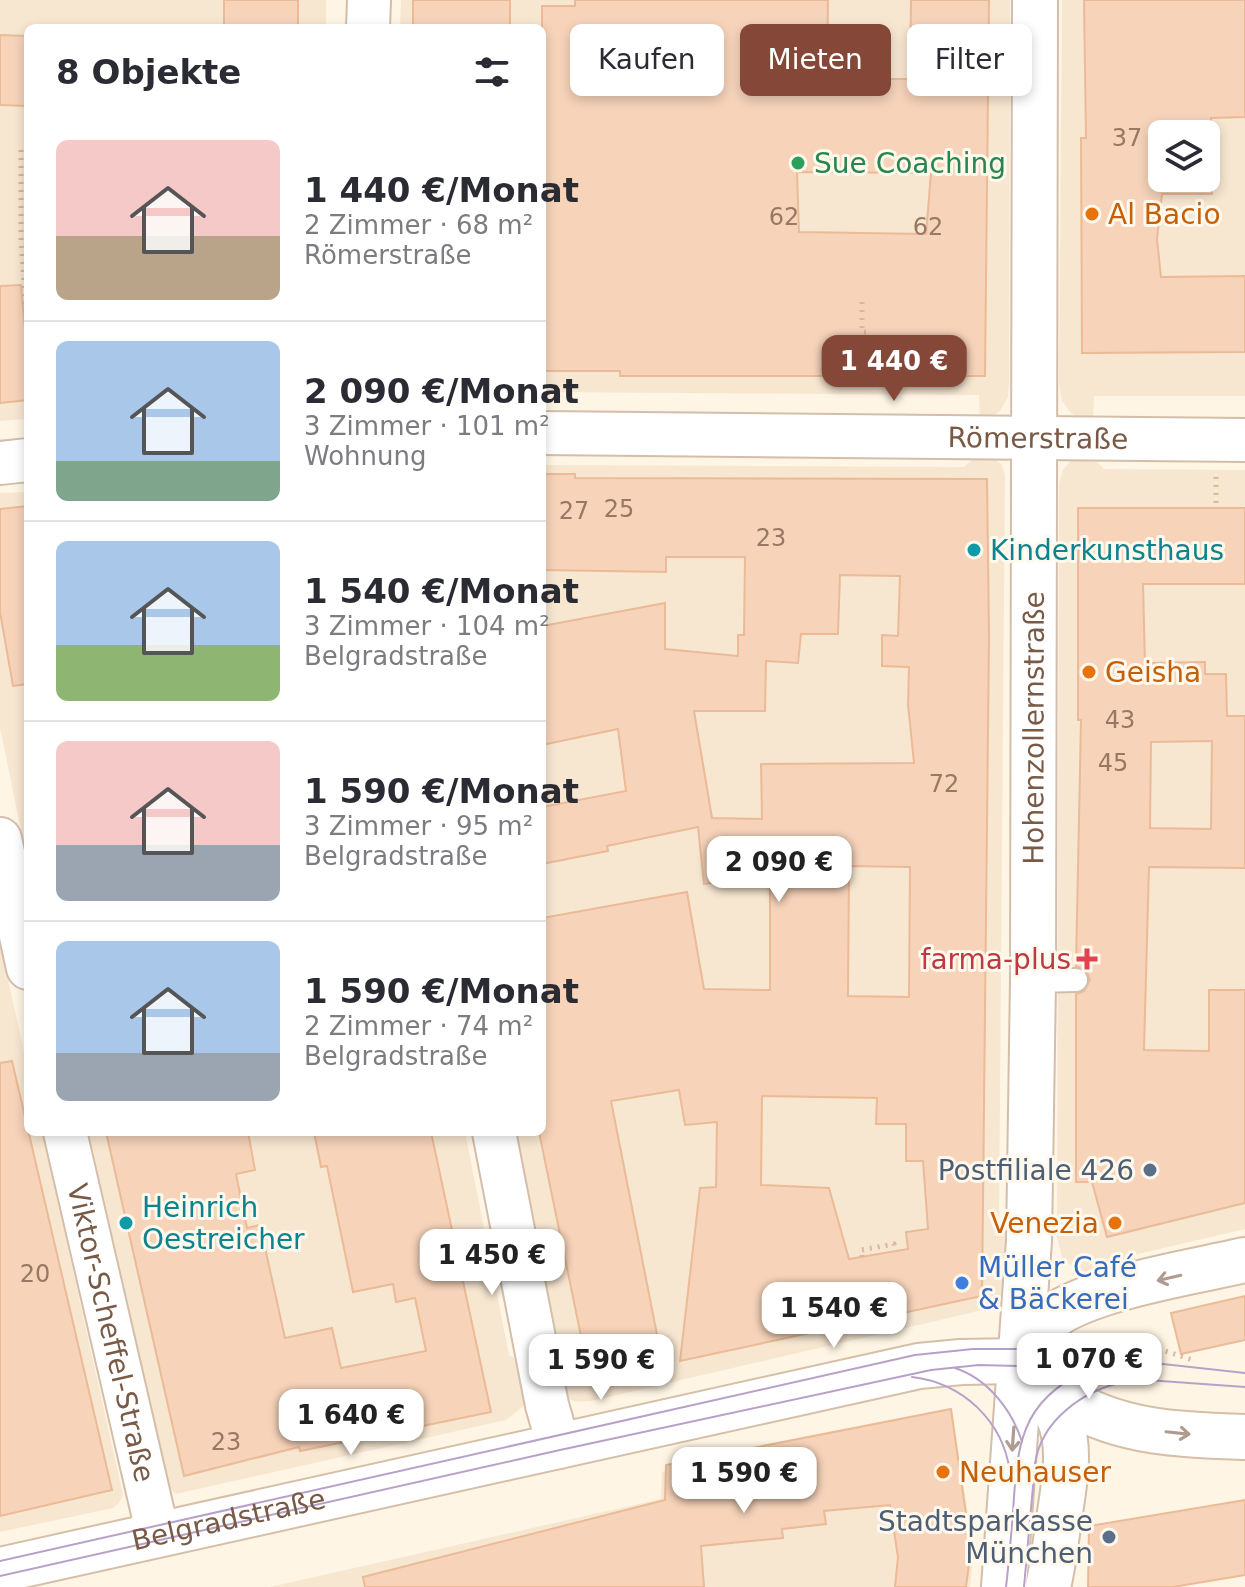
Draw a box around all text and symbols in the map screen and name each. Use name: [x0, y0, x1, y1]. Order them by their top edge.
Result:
chip: Kaufen: [570, 24, 724, 96]
chip: Mieten: [740, 24, 891, 96]
chip: Filter: [907, 24, 1032, 96]
icon: filters: [470, 50, 514, 94]
text: 8 Objekte: [56, 52, 241, 92]
map controls: [1148, 120, 1220, 192]
button: layers: [1148, 120, 1220, 192]
house number: 37: [1112, 124, 1142, 152]
place label: Sue Coaching: [814, 147, 1006, 180]
marker: Sue Coaching: [789, 154, 807, 172]
text: 1 440 €/Monat: [304, 170, 579, 210]
icon: home: [120, 172, 216, 268]
place label: Al Bacio: [1108, 198, 1221, 231]
house number: 62: [769, 203, 799, 231]
marker: Al Bacio: [1083, 205, 1101, 223]
text: 2 Zimmer · 68 m²: [304, 210, 533, 240]
house number: 62: [913, 213, 943, 241]
text: Römerstraße: [304, 240, 472, 270]
pin: 1 440 €: [820, 335, 968, 403]
text: 1 440 €: [840, 346, 948, 376]
text: 2 090 €/Monat: [304, 371, 579, 411]
icon: home: [120, 373, 216, 469]
text: 3 Zimmer · 101 m²: [304, 411, 550, 441]
street label: Römerstraße: [948, 421, 1128, 455]
text: Wohnung: [304, 441, 427, 471]
house number: 25: [604, 495, 634, 523]
house number: 27: [559, 497, 589, 525]
house number: 23: [756, 524, 786, 552]
place label: Kinderkunsthaus: [990, 534, 1224, 567]
marker: Kinderkunsthaus: [965, 541, 983, 559]
text: 1 540 €/Monat: [304, 571, 579, 611]
icon: home: [120, 573, 216, 669]
street label: Hohenzollernstraße: [1017, 591, 1050, 865]
text: 3 Zimmer · 104 m²: [304, 611, 550, 641]
text: Belgradstraße: [304, 641, 487, 671]
place label: Geisha: [1105, 656, 1201, 689]
marker: Geisha: [1080, 663, 1098, 681]
house number: 43: [1105, 706, 1135, 734]
house number: 45: [1098, 749, 1128, 777]
house number: 72: [929, 770, 959, 798]
text: 1 590 €/Monat: [304, 771, 579, 811]
icon: home: [120, 773, 216, 869]
text: 3 Zimmer · 95 m²: [304, 811, 533, 841]
pin: 2 090 €: [705, 836, 853, 904]
text: Belgradstraße: [304, 841, 487, 871]
text: 2 090 €: [725, 847, 833, 877]
place label: farma-plus: [921, 943, 1071, 976]
marker: farma-plus: [1078, 950, 1096, 968]
text: 1 590 €/Monat: [304, 971, 579, 1011]
icon: home: [120, 973, 216, 1069]
text: 2 Zimmer · 74 m²: [304, 1011, 533, 1041]
text: Belgradstraße: [304, 1041, 487, 1071]
place label: Postfiliale 426: [938, 1154, 1134, 1187]
marker: Postfiliale 426: [1141, 1161, 1159, 1179]
street label: Viktor-Scheffel-Straße: [61, 1180, 162, 1485]
place label: Heinrich Oestreicher: [142, 1191, 305, 1256]
place label: Venezia: [990, 1207, 1099, 1240]
marker: Heinrich Oestreicher: [117, 1214, 135, 1232]
marker: Venezia: [1106, 1214, 1124, 1232]
pin: 1 450 €: [418, 1229, 566, 1297]
text: 1 450 €: [438, 1240, 546, 1270]
place label: Müller Café & Bäckerei: [978, 1251, 1137, 1316]
house number: 20: [20, 1260, 50, 1288]
one-way arrow: [1157, 1271, 1183, 1286]
marker: Müller Café & Bäckerei: [953, 1274, 971, 1292]
pin: 1 540 €: [760, 1282, 908, 1350]
text: 1 540 €: [780, 1293, 888, 1323]
pin: 1 070 €: [1015, 1333, 1163, 1401]
pin: 1 590 €: [527, 1334, 675, 1402]
text: 1 070 €: [1035, 1344, 1143, 1374]
text: 1 590 €: [547, 1345, 655, 1375]
pin: 1 640 €: [277, 1389, 425, 1457]
text: 1 640 €: [297, 1400, 405, 1430]
one-way arrow: [1005, 1425, 1020, 1452]
one-way arrow: [1164, 1425, 1191, 1440]
house number: 23: [211, 1428, 241, 1456]
pin: 1 590 €: [670, 1447, 818, 1515]
place label: Neuhauser: [959, 1456, 1111, 1489]
text: 1 590 €: [690, 1458, 798, 1488]
marker: Neuhauser: [934, 1463, 952, 1481]
street label: Belgradstraße: [128, 1482, 328, 1557]
place label: Stadtsparkasse München: [878, 1505, 1093, 1570]
marker: Stadtsparkasse München: [1100, 1528, 1118, 1546]

